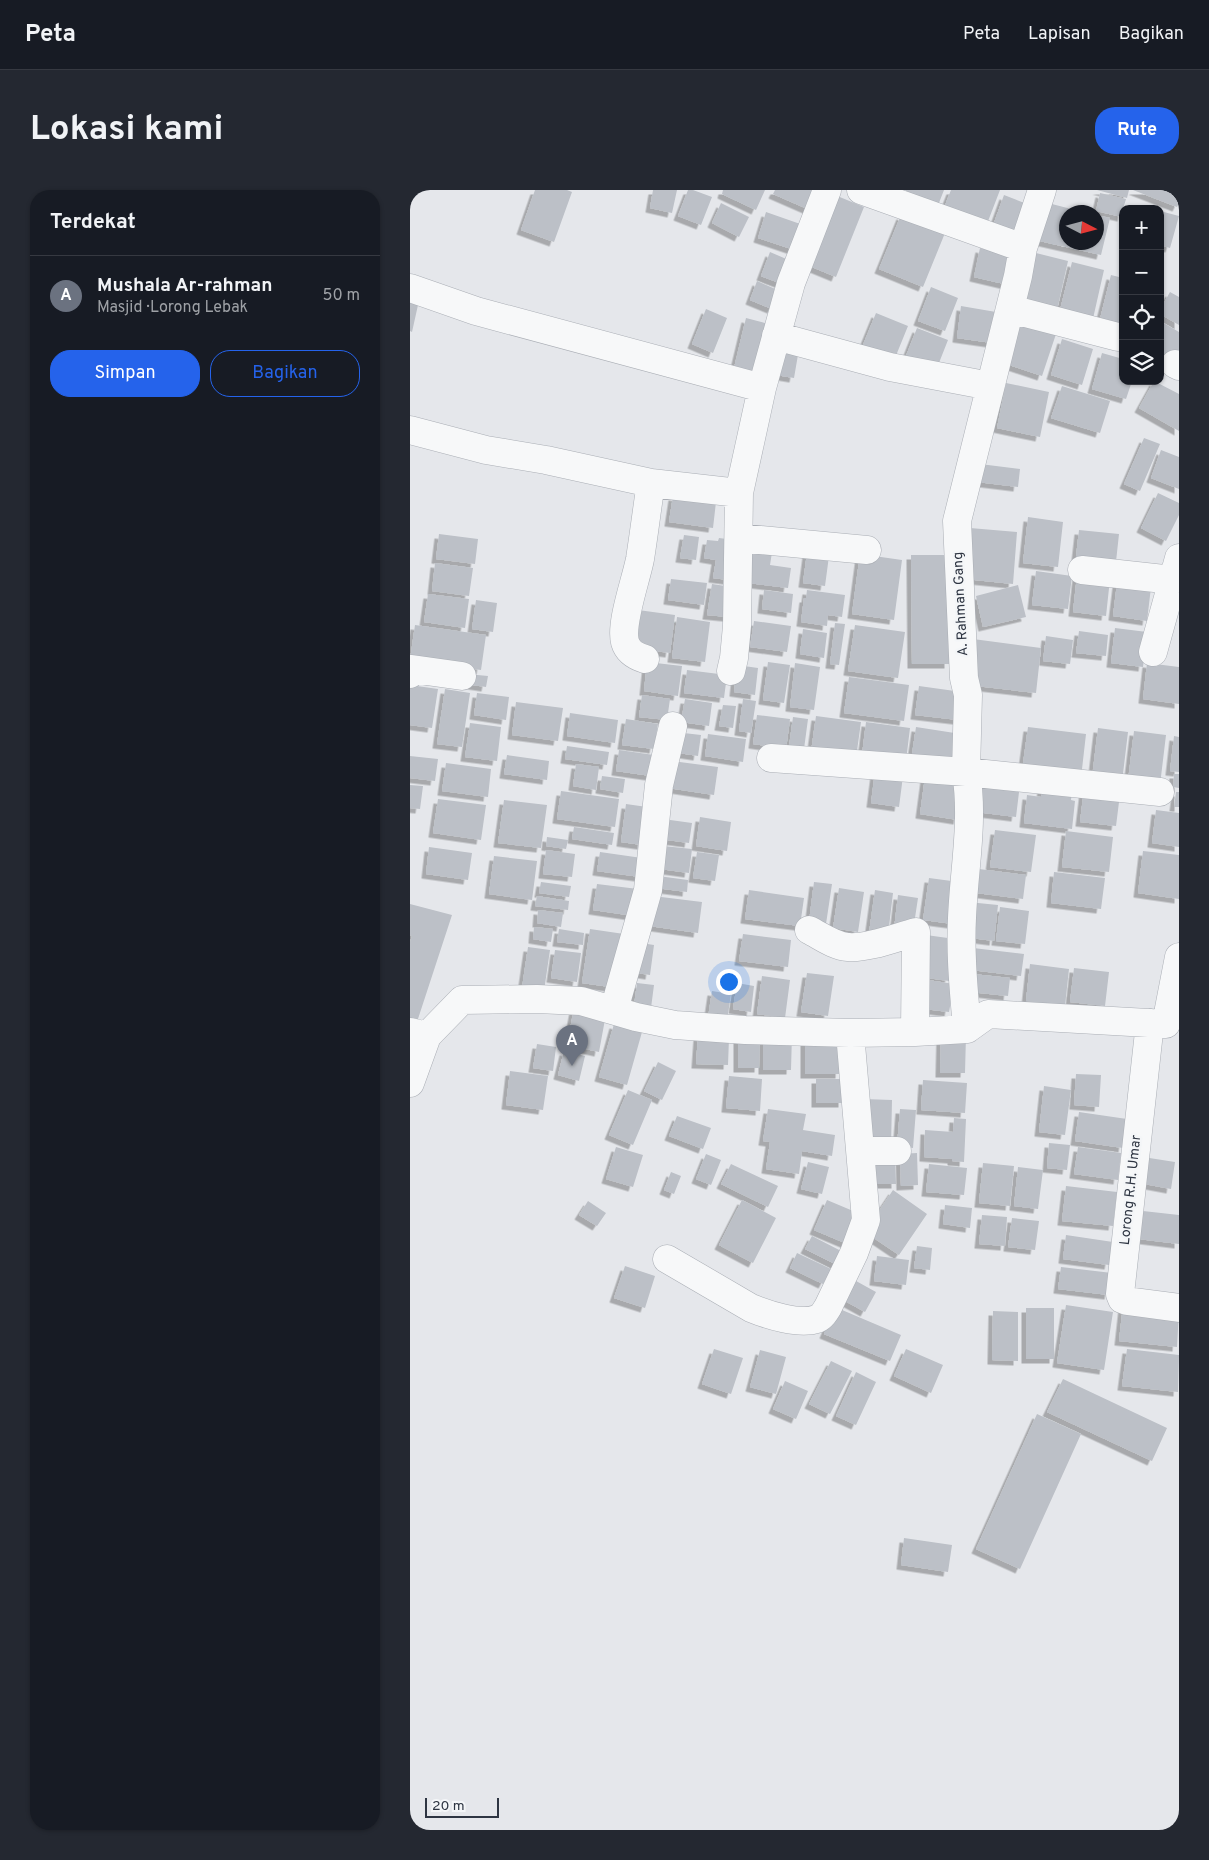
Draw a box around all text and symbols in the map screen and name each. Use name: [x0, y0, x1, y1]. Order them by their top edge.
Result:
text: Peta: [25, 20, 76, 50]
text: Peta: [963, 23, 1000, 46]
text: Lapisan: [1028, 23, 1091, 46]
text: Bagikan: [1119, 23, 1184, 46]
button: Rute: [1095, 107, 1179, 154]
text: Lokasi kami: [30, 108, 223, 152]
north arrow: [1059, 205, 1104, 250]
map controls: [1119, 205, 1164, 385]
button: +: [1119, 205, 1164, 250]
text: Terdekat: [50, 209, 136, 236]
button: −: [1119, 250, 1164, 295]
text: Mushala Ar-rahman: [97, 274, 273, 298]
text: A: [60, 286, 72, 306]
text: 50 m: [323, 286, 360, 306]
button: locate: [1119, 295, 1164, 340]
text: Masjid · Lorong Lebak: [97, 298, 248, 318]
button: layers: [1119, 340, 1164, 385]
button: Simpan: [50, 350, 200, 397]
button: Bagikan: [210, 350, 360, 397]
street label: A. Rahman Gang: [950, 551, 972, 657]
your location: [716, 969, 742, 995]
pin: A: [556, 1025, 588, 1066]
street label: Lorong R.H. Umar: [1117, 1134, 1145, 1246]
scale bar: [425, 1795, 499, 1818]
text: 20 m: [432, 1798, 465, 1815]

